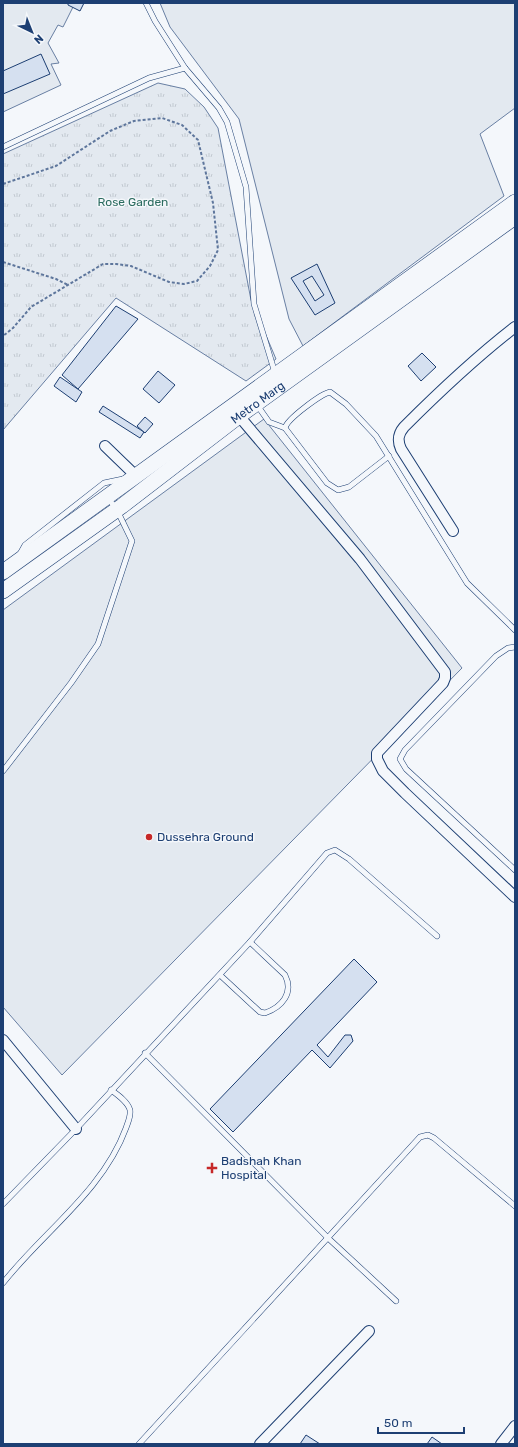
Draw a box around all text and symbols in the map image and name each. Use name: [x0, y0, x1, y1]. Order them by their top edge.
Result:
north arrow: [12, 12, 52, 52]
text: N: [31, 31, 46, 46]
park label: Rose Garden: [98, 195, 168, 209]
street label: Metro Marg: [228, 378, 287, 427]
place label: Dussehra Ground: [157, 830, 254, 844]
marker: Dussehra Ground: [144, 832, 154, 842]
place label: Badshah Khan Hospital: [221, 1154, 302, 1182]
marker: Badshah Khan Hospital: [206, 1162, 218, 1174]
scale bar: [378, 1409, 464, 1435]
text: 50 m: [384, 1416, 412, 1430]

